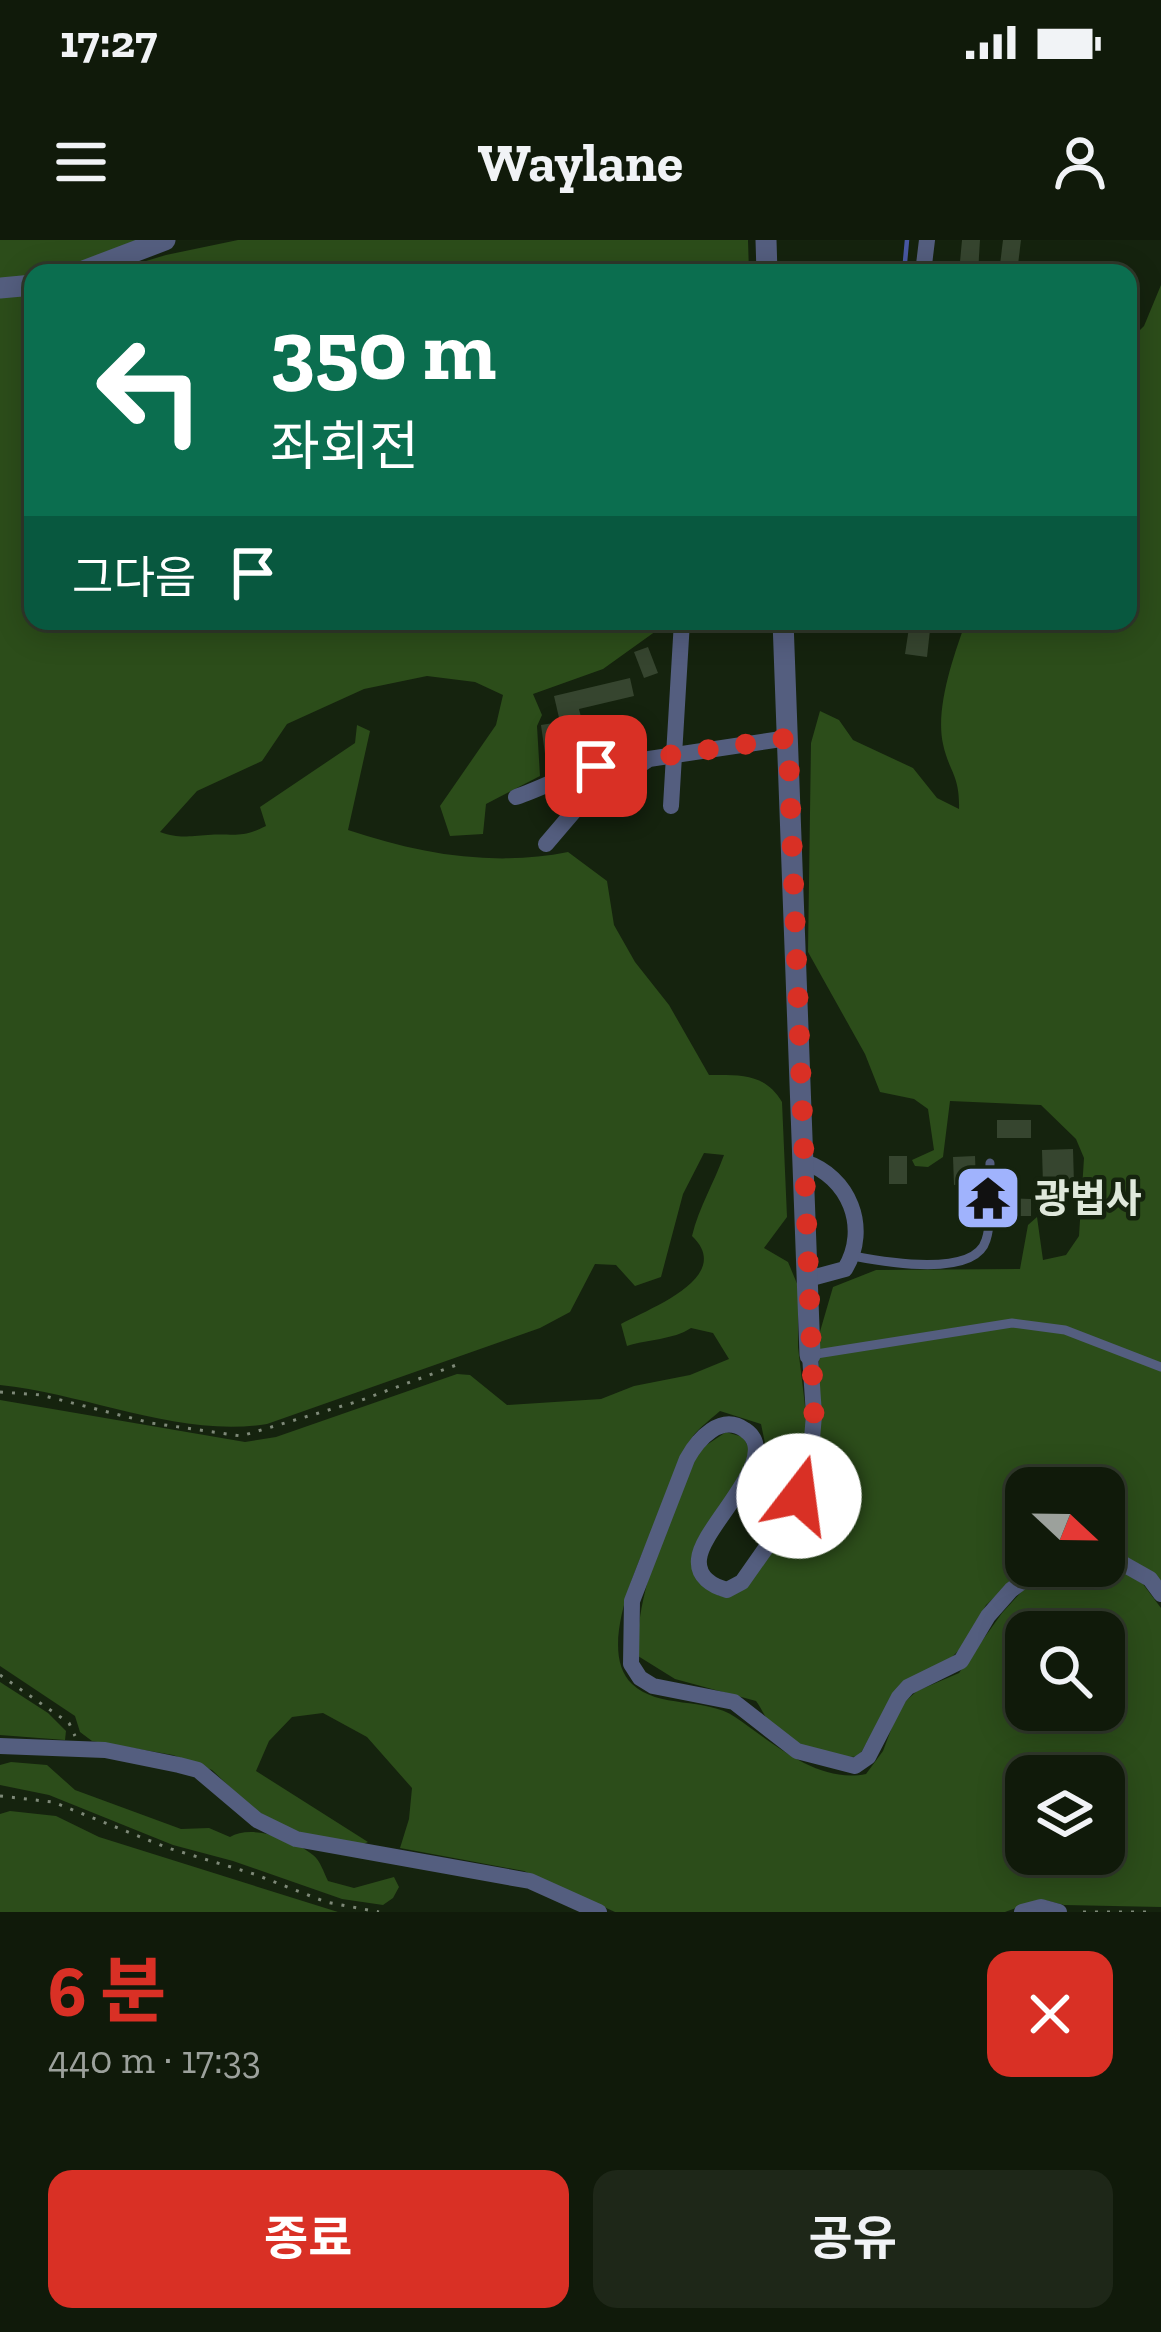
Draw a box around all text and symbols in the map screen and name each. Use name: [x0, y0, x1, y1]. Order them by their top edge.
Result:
text: 17:27: [60, 15, 157, 69]
icon: menu: [48, 129, 114, 195]
icon: person: [1047, 129, 1113, 195]
text: Waylane: [478, 130, 683, 195]
text: 350 m: [270, 300, 496, 401]
icon: left: [72, 312, 228, 468]
text: 좌회전: [270, 414, 419, 479]
icon: arrive: [220, 540, 286, 606]
text: 그다음: [72, 551, 196, 605]
pin: [545, 715, 647, 817]
icon: arrive: [563, 733, 629, 799]
temple icon: 광법사: [953, 1163, 1023, 1233]
place label: 광법사: [1034, 1175, 1142, 1222]
position arrow: [736, 1433, 862, 1559]
north arrow: [1005, 1467, 1125, 1587]
map controls: [1005, 1467, 1125, 1875]
button: search: [1005, 1611, 1125, 1731]
button: layers: [1005, 1755, 1125, 1875]
text: 6 분: [48, 1948, 166, 2034]
button: close: [987, 1951, 1113, 2077]
text: 440 m · 17:33: [48, 2036, 261, 2083]
button: 종료: [48, 2170, 569, 2308]
button: 공유: [593, 2170, 1113, 2308]

